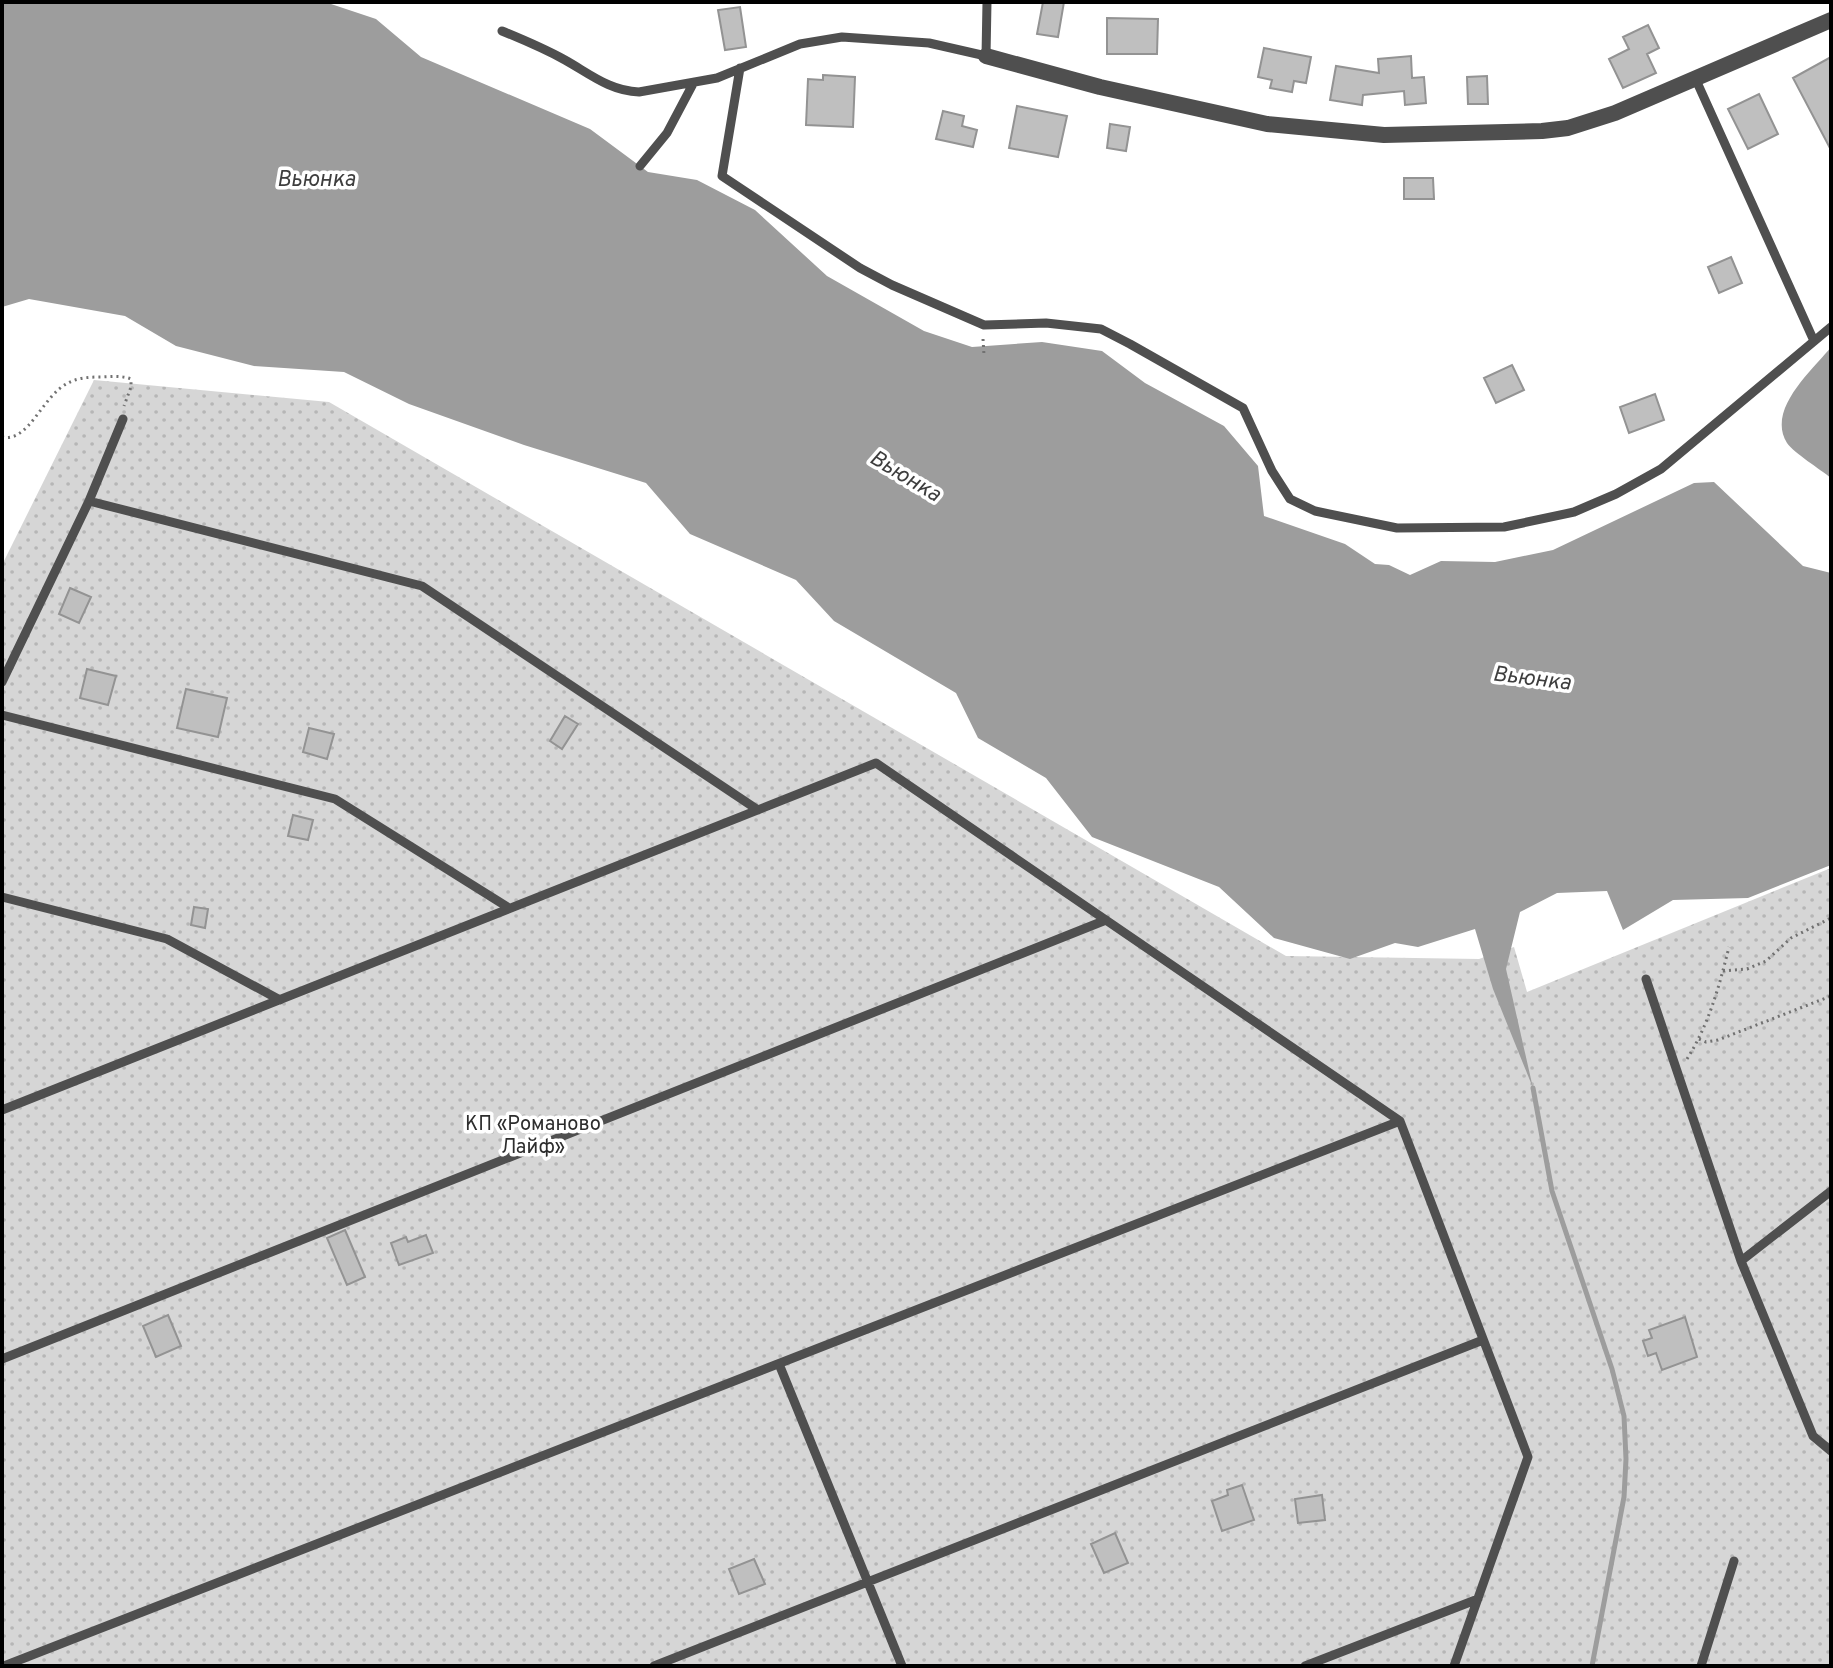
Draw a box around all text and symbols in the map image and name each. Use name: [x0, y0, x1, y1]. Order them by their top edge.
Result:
water label: Вьюнка: [277, 167, 356, 194]
water label: Вьюнка: [864, 445, 946, 509]
water label: Вьюнка: [1491, 661, 1573, 698]
park label: КП «Романово Лайф»: [465, 1112, 601, 1161]

